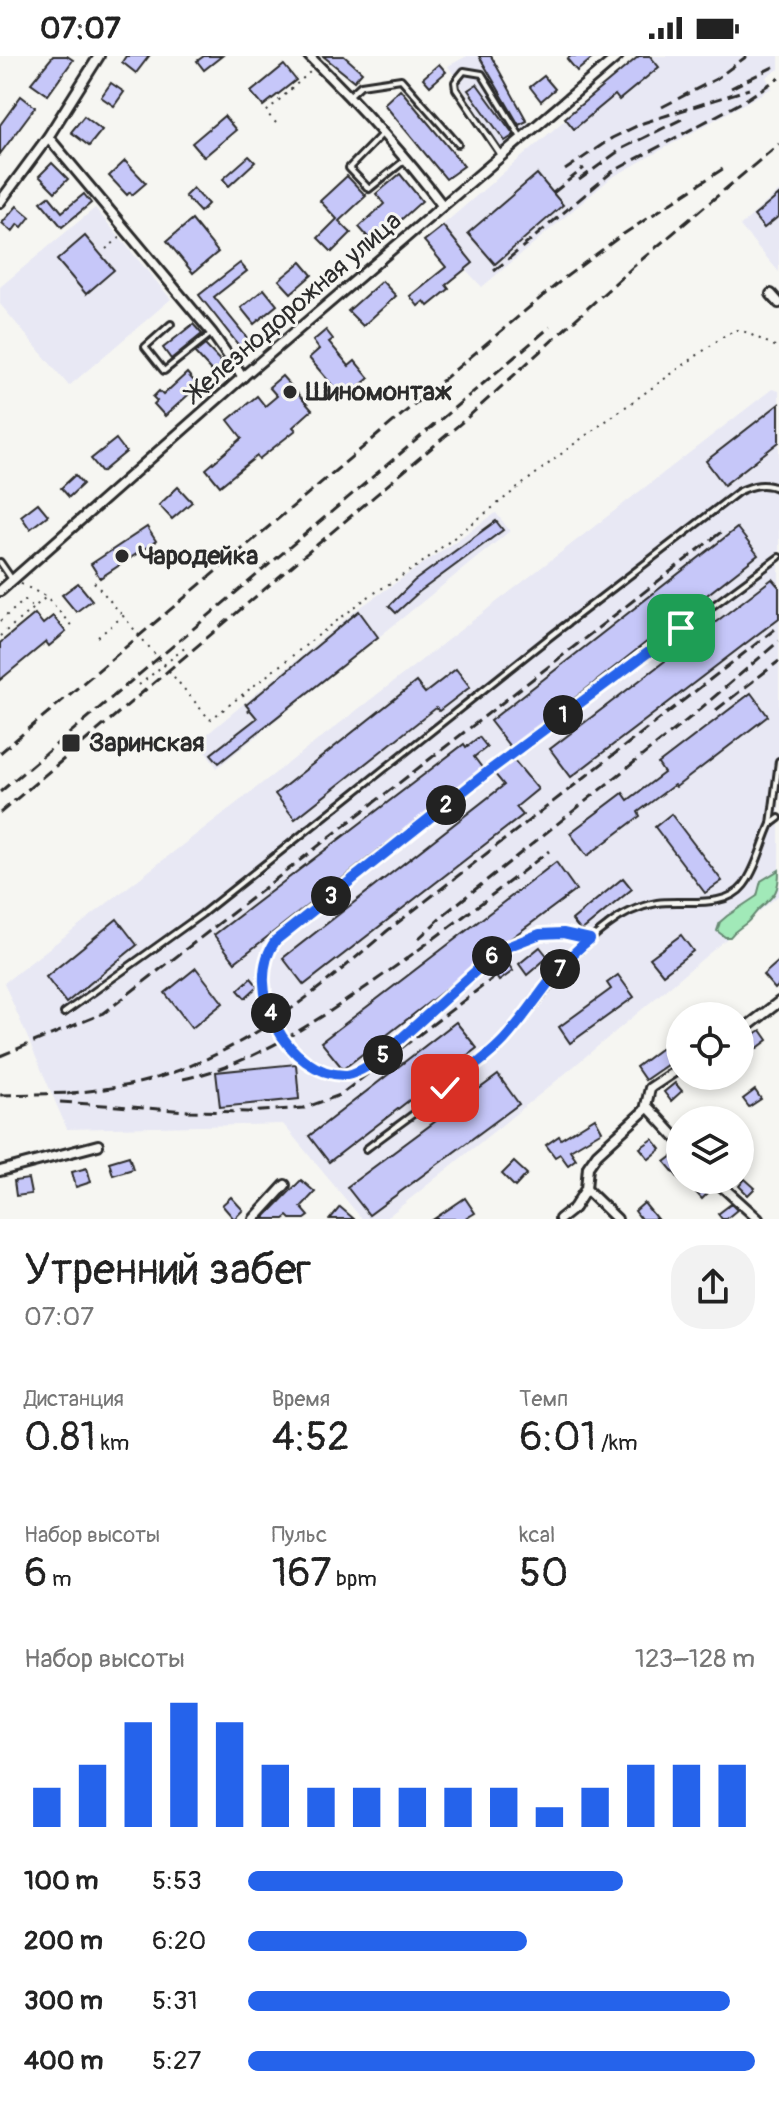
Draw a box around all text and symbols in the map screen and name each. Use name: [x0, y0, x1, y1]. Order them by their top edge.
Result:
text: 07:07: [40, 10, 121, 47]
street label: Железнодорожная улица: [177, 205, 408, 412]
place label: Шиномонтаж: [305, 376, 452, 408]
marker: Шиномонтаж: [281, 383, 299, 401]
place label: Чародейка: [138, 540, 258, 572]
marker: Чародейка: [113, 547, 131, 565]
pin: [647, 594, 715, 662]
icon: arrive: [659, 606, 703, 650]
pin: 1: [543, 695, 583, 735]
text: 1: [559, 701, 567, 729]
place label: Заринская: [89, 727, 204, 759]
marker: Заринская: [60, 732, 82, 754]
pin: 2: [426, 785, 466, 825]
text: 2: [440, 791, 452, 819]
pin: 3: [311, 876, 351, 916]
text: 3: [325, 882, 337, 910]
pin: 6: [472, 936, 512, 976]
text: 6: [486, 942, 498, 970]
pin: 7: [540, 949, 580, 989]
text: 7: [554, 955, 566, 983]
pin: 4: [251, 993, 291, 1033]
text: 4: [265, 999, 277, 1027]
map controls: [666, 1002, 754, 1194]
button: locate: [666, 1002, 754, 1090]
pin: 5: [363, 1035, 403, 1075]
text: 5: [377, 1041, 389, 1069]
pin: [411, 1054, 479, 1122]
icon: check: [423, 1066, 467, 1110]
button: layers: [666, 1106, 754, 1194]
text: Утренний забег: [24, 1243, 311, 1298]
button: share: [671, 1245, 755, 1329]
text: 07:07: [24, 1301, 94, 1333]
text: Дистанция: [24, 1385, 124, 1413]
text: Время: [272, 1385, 330, 1413]
text: Темп: [519, 1385, 568, 1413]
text: 0.81: [24, 1413, 96, 1462]
text: 4:52: [272, 1413, 350, 1462]
text: 6:01: [519, 1413, 596, 1462]
text: km: [96, 1429, 129, 1457]
text: /km: [596, 1429, 638, 1457]
text: Набор высоты: [24, 1521, 160, 1549]
text: Пульс: [272, 1521, 327, 1549]
text: kcal: [519, 1521, 555, 1549]
text: 6: [24, 1549, 47, 1598]
text: 167: [272, 1549, 331, 1598]
text: 50: [519, 1549, 568, 1598]
text: m: [47, 1565, 72, 1593]
text: bpm: [331, 1565, 377, 1593]
text: Набор высоты: [24, 1643, 185, 1675]
text: 123–128 m: [635, 1643, 755, 1675]
text: 100 m: [24, 1865, 98, 1897]
text: 5:53: [152, 1865, 202, 1897]
text: 200 m: [24, 1925, 103, 1957]
text: 6:20: [152, 1925, 206, 1957]
text: 300 m: [24, 1985, 103, 2017]
text: 5:31: [152, 1985, 198, 2017]
text: 400 m: [24, 2045, 103, 2077]
text: 5:27: [152, 2045, 201, 2077]

